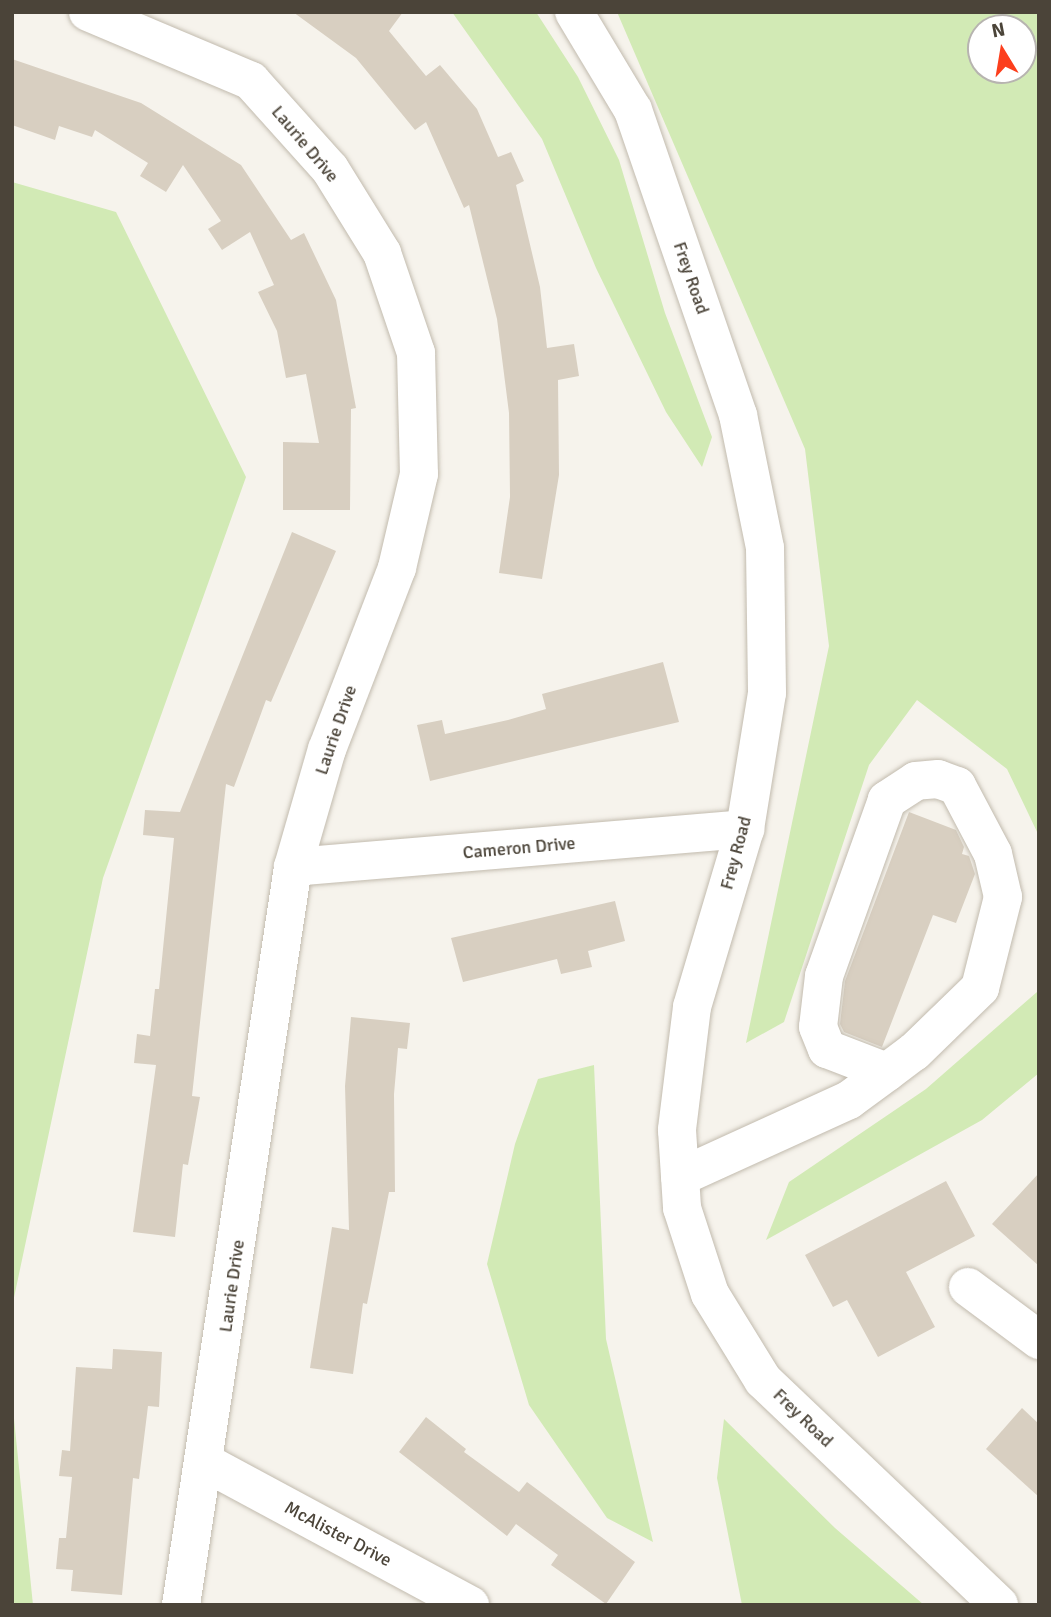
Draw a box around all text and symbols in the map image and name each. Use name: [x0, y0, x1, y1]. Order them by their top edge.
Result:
north arrow: [967, 14, 1037, 84]
text: N: [990, 17, 1007, 43]
street label: Laurie Drive: [267, 101, 343, 187]
street label: Frey Road: [669, 239, 713, 317]
street label: Laurie Drive: [311, 682, 361, 778]
street label: Frey Road: [716, 814, 756, 892]
street label: Cameron Drive: [462, 832, 576, 864]
street label: Laurie Drive: [215, 1238, 249, 1334]
street label: Frey Road: [769, 1384, 837, 1452]
street label: McAlister Drive: [281, 1497, 395, 1571]

